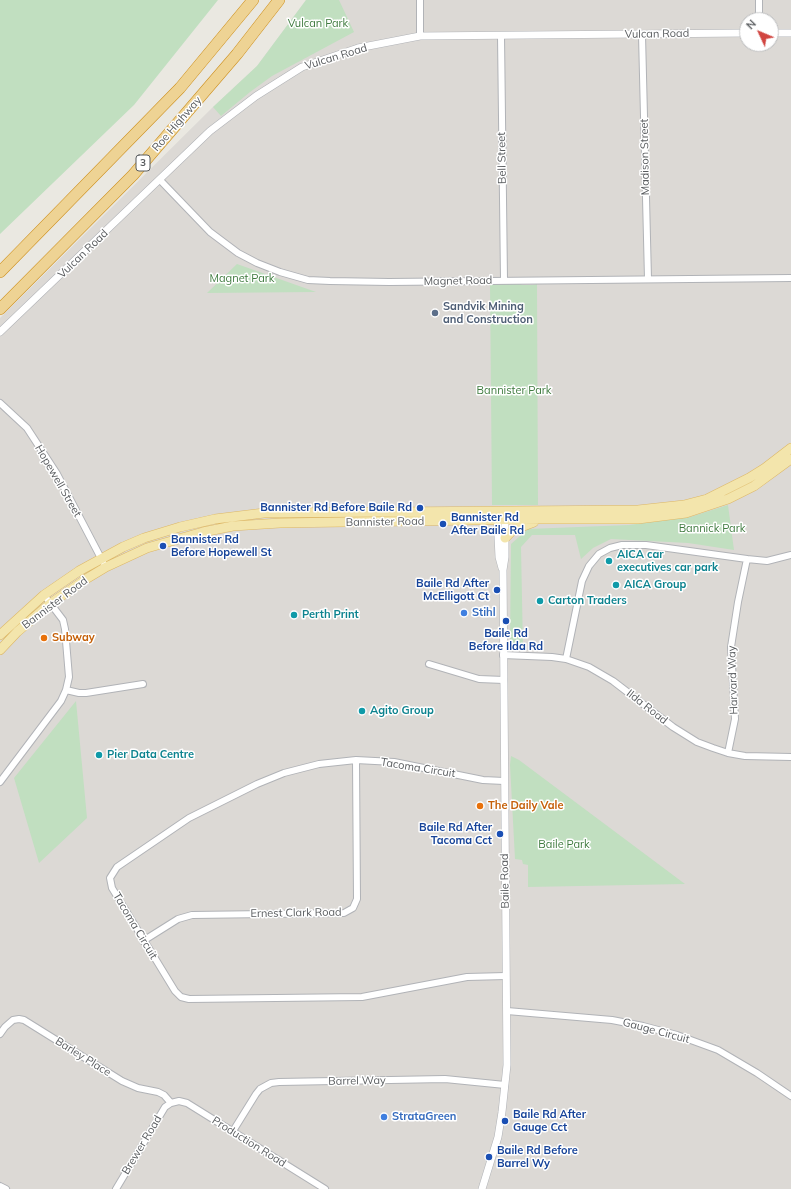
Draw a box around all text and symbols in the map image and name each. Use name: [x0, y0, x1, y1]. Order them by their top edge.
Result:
north arrow: [739, 12, 779, 52]
park label: Vulcan Park: [288, 17, 348, 31]
text: N: [743, 17, 759, 32]
street label: Vulcan Road: [625, 27, 689, 41]
street label: Vulcan Road: [303, 41, 369, 73]
street label: Roe Highway: [150, 94, 204, 154]
street label: Madison Street: [638, 119, 652, 195]
street label: Bell Street: [495, 132, 509, 184]
road number: 3: [136, 155, 150, 171]
street label: Vulcan Road: [55, 227, 111, 281]
park label: Magnet Park: [210, 272, 274, 286]
street label: Magnet Road: [423, 274, 493, 288]
place label: Sandvik Mining and Construction: [443, 300, 533, 326]
marker: Sandvik Mining and Construction: [430, 308, 440, 318]
park label: Bannister Park: [477, 384, 551, 398]
street label: Hopewell Street: [32, 443, 84, 519]
place label: Bannister Rd Before Baile Rd: [260, 501, 412, 515]
marker: Bannister Rd Before Baile Rd: [415, 503, 425, 513]
place label: Bannister Rd After Baile Rd: [451, 511, 524, 537]
street label: Bannister Road: [346, 515, 424, 529]
marker: Bannister Rd After Baile Rd: [438, 519, 448, 529]
park label: Bannick Park: [679, 522, 745, 536]
place label: Bannister Rd Before Hopewell St: [171, 533, 272, 559]
marker: Bannister Rd Before Hopewell St: [158, 541, 168, 551]
place label: AICA car executives car park: [617, 548, 718, 574]
marker: AICA car executives car park: [604, 556, 614, 566]
street label: Bannister Road: [20, 574, 90, 632]
place label: Baile Rd After McElligott Ct: [416, 577, 489, 603]
place label: AICA Group: [624, 578, 686, 592]
marker: AICA Group: [611, 580, 621, 590]
marker: Baile Rd After McElligott Ct: [492, 585, 502, 595]
place label: Carton Traders: [548, 594, 627, 608]
marker: Carton Traders: [535, 596, 545, 606]
place label: Stihl: [472, 606, 496, 620]
place label: Perth Print: [302, 608, 359, 622]
marker: Stihl: [459, 608, 469, 618]
marker: Perth Print: [289, 610, 299, 620]
marker: Baile Rd Before Ilda Rd: [501, 616, 511, 626]
place label: Baile Rd Before Ilda Rd: [469, 627, 543, 653]
place label: Subway: [52, 631, 95, 645]
marker: Subway: [39, 633, 49, 643]
street label: Harvard Way: [725, 645, 741, 715]
street label: Ilda Road: [624, 687, 670, 727]
place label: Agito Group: [370, 704, 434, 718]
marker: Agito Group: [357, 706, 367, 716]
place label: Pier Data Centre: [107, 748, 194, 762]
marker: Pier Data Centre: [94, 750, 104, 760]
street label: Tacoma Circuit: [380, 756, 456, 780]
place label: The Daily Vale: [488, 799, 563, 813]
marker: The Daily Vale: [475, 801, 485, 811]
place label: Baile Rd After Tacoma Cct: [419, 821, 492, 847]
marker: Baile Rd After Tacoma Cct: [495, 829, 505, 839]
park label: Baile Park: [538, 838, 590, 852]
street label: Baile Road: [498, 853, 512, 909]
street label: Tacoma Circuit: [110, 890, 160, 962]
street label: Ernest Clark Road: [250, 906, 342, 920]
street label: Gauge Circuit: [621, 1016, 691, 1046]
street label: Barley Place: [53, 1035, 113, 1079]
street label: Barrel Way: [328, 1074, 386, 1088]
place label: Baile Rd After Gauge Cct: [513, 1108, 586, 1134]
place label: StrataGreen: [392, 1110, 456, 1124]
marker: StrataGreen: [379, 1112, 389, 1122]
street label: Brewer Road: [119, 1113, 165, 1177]
street label: Production Road: [210, 1114, 288, 1170]
marker: Baile Rd After Gauge Cct: [500, 1116, 510, 1126]
place label: Baile Rd Before Barrel Wy: [497, 1144, 578, 1170]
marker: Baile Rd Before Barrel Wy: [484, 1152, 494, 1162]

